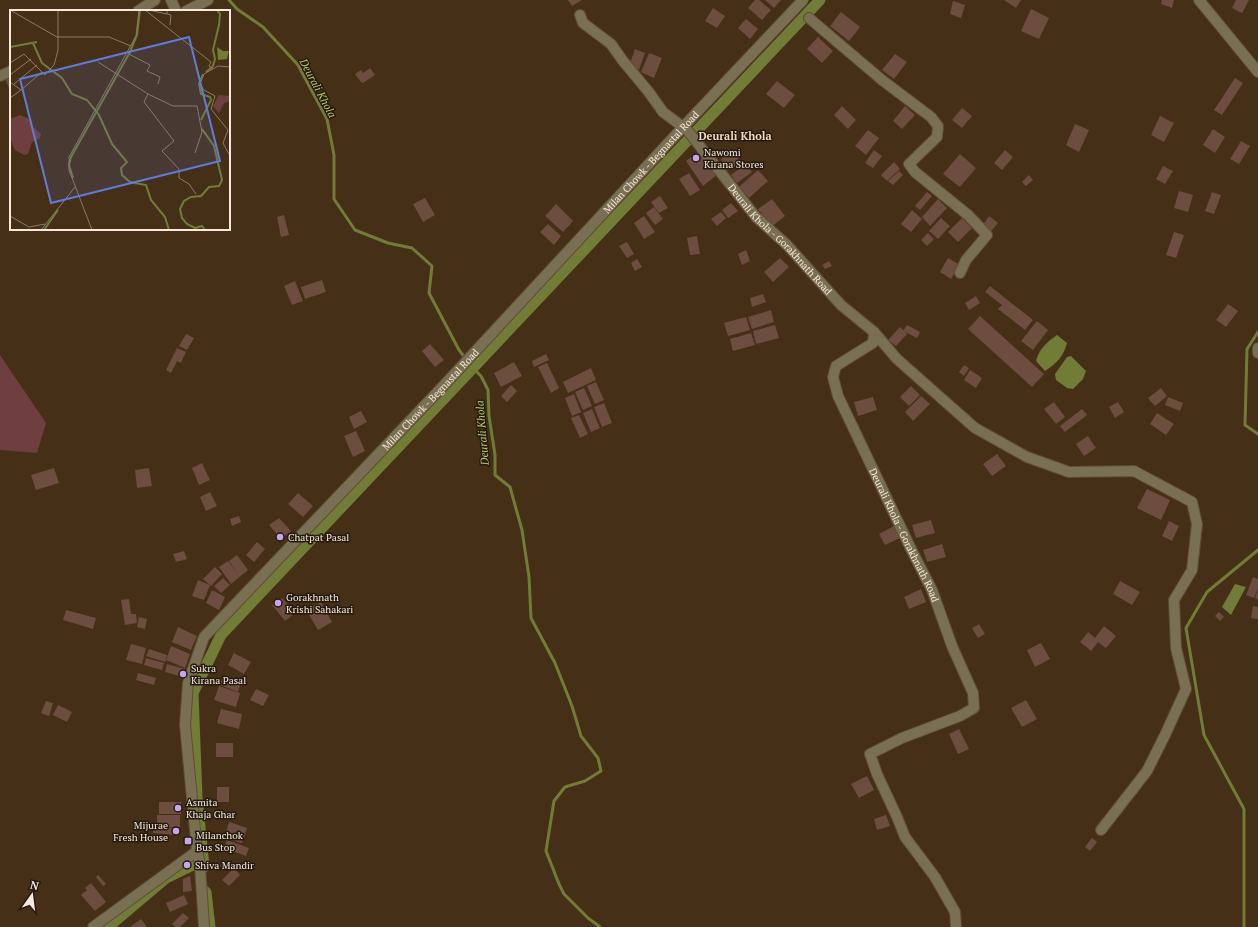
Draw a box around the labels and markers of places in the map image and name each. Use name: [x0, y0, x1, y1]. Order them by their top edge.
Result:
place label: Nawomi Kirana Stores: [704, 146, 764, 171]
marker: Nawomi Kirana Stores: [691, 153, 701, 163]
place label: Chatpat Pasal: [288, 531, 349, 544]
marker: Chatpat Pasal: [275, 532, 285, 542]
place label: Gorakhnath Krishi Sahakari: [286, 591, 353, 616]
marker: Gorakhnath Krishi Sahakari: [273, 598, 283, 608]
place label: Sukra Kirana Pasal: [191, 662, 246, 687]
marker: Sukra Kirana Pasal: [178, 669, 188, 679]
place label: Asmita Khaja Ghar: [186, 796, 236, 821]
marker: Asmita Khaja Ghar: [173, 803, 183, 813]
place label: Mijurae Fresh House: [113, 819, 168, 844]
marker: Mijurae Fresh House: [171, 826, 181, 836]
place label: Milanchok Bus Stop: [196, 829, 244, 854]
marker: Milanchok Bus Stop: [183, 836, 193, 846]
place label: Shiva Mandir: [195, 859, 254, 872]
marker: Shiva Mandir: [182, 860, 192, 870]

